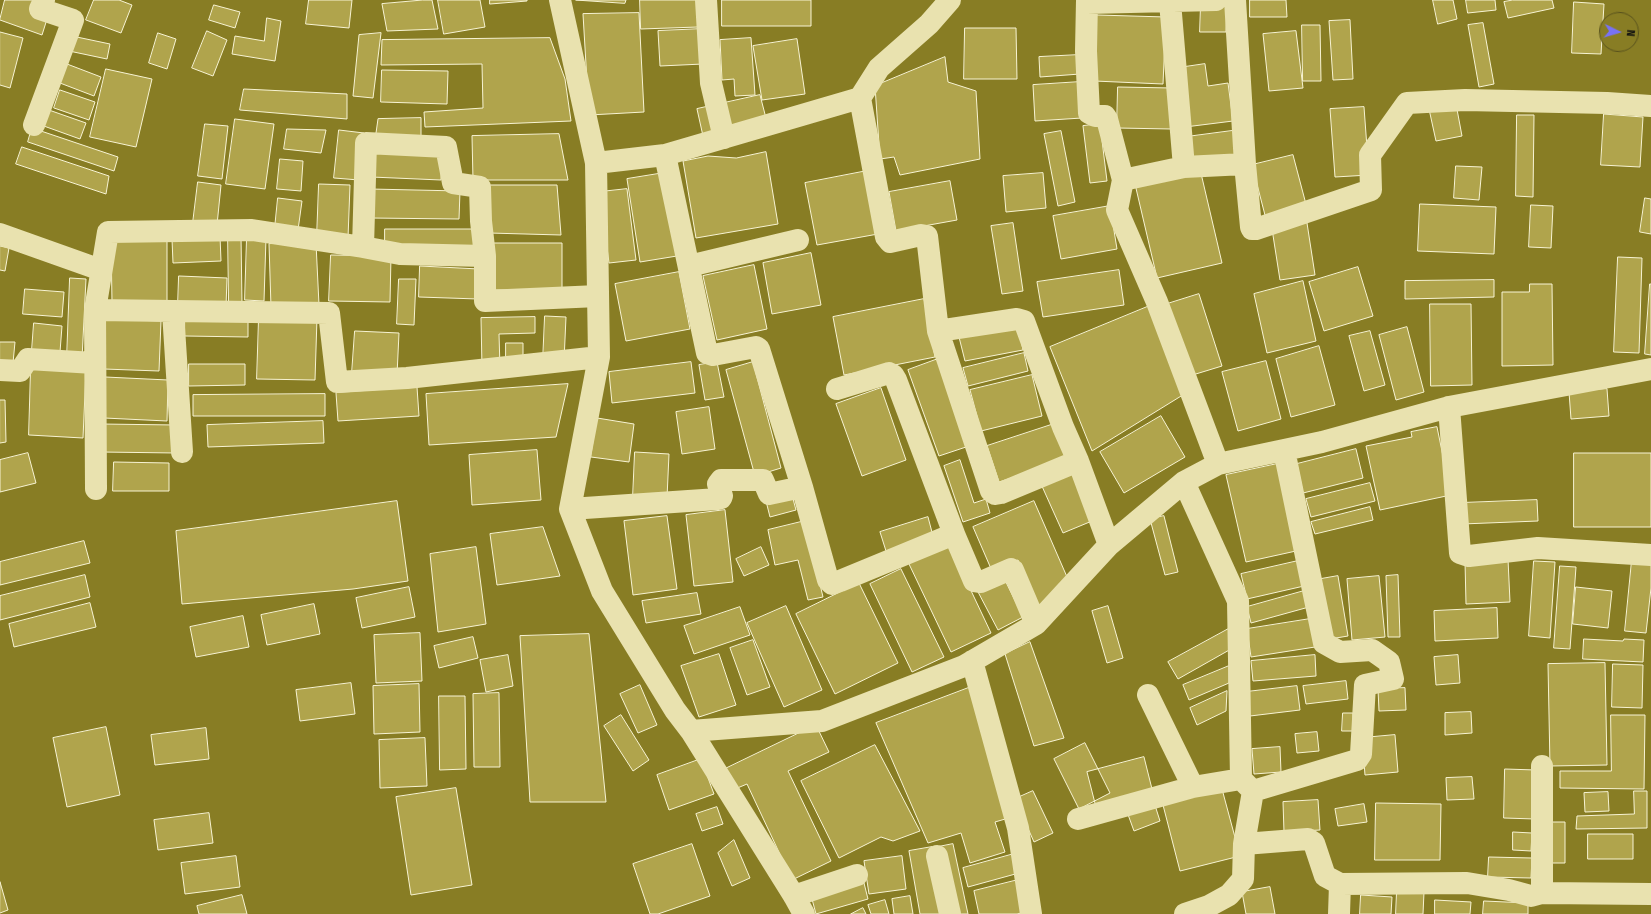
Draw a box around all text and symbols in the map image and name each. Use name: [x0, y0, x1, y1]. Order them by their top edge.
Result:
north arrow: [1599, 12, 1639, 52]
text: N: [1624, 29, 1637, 37]

